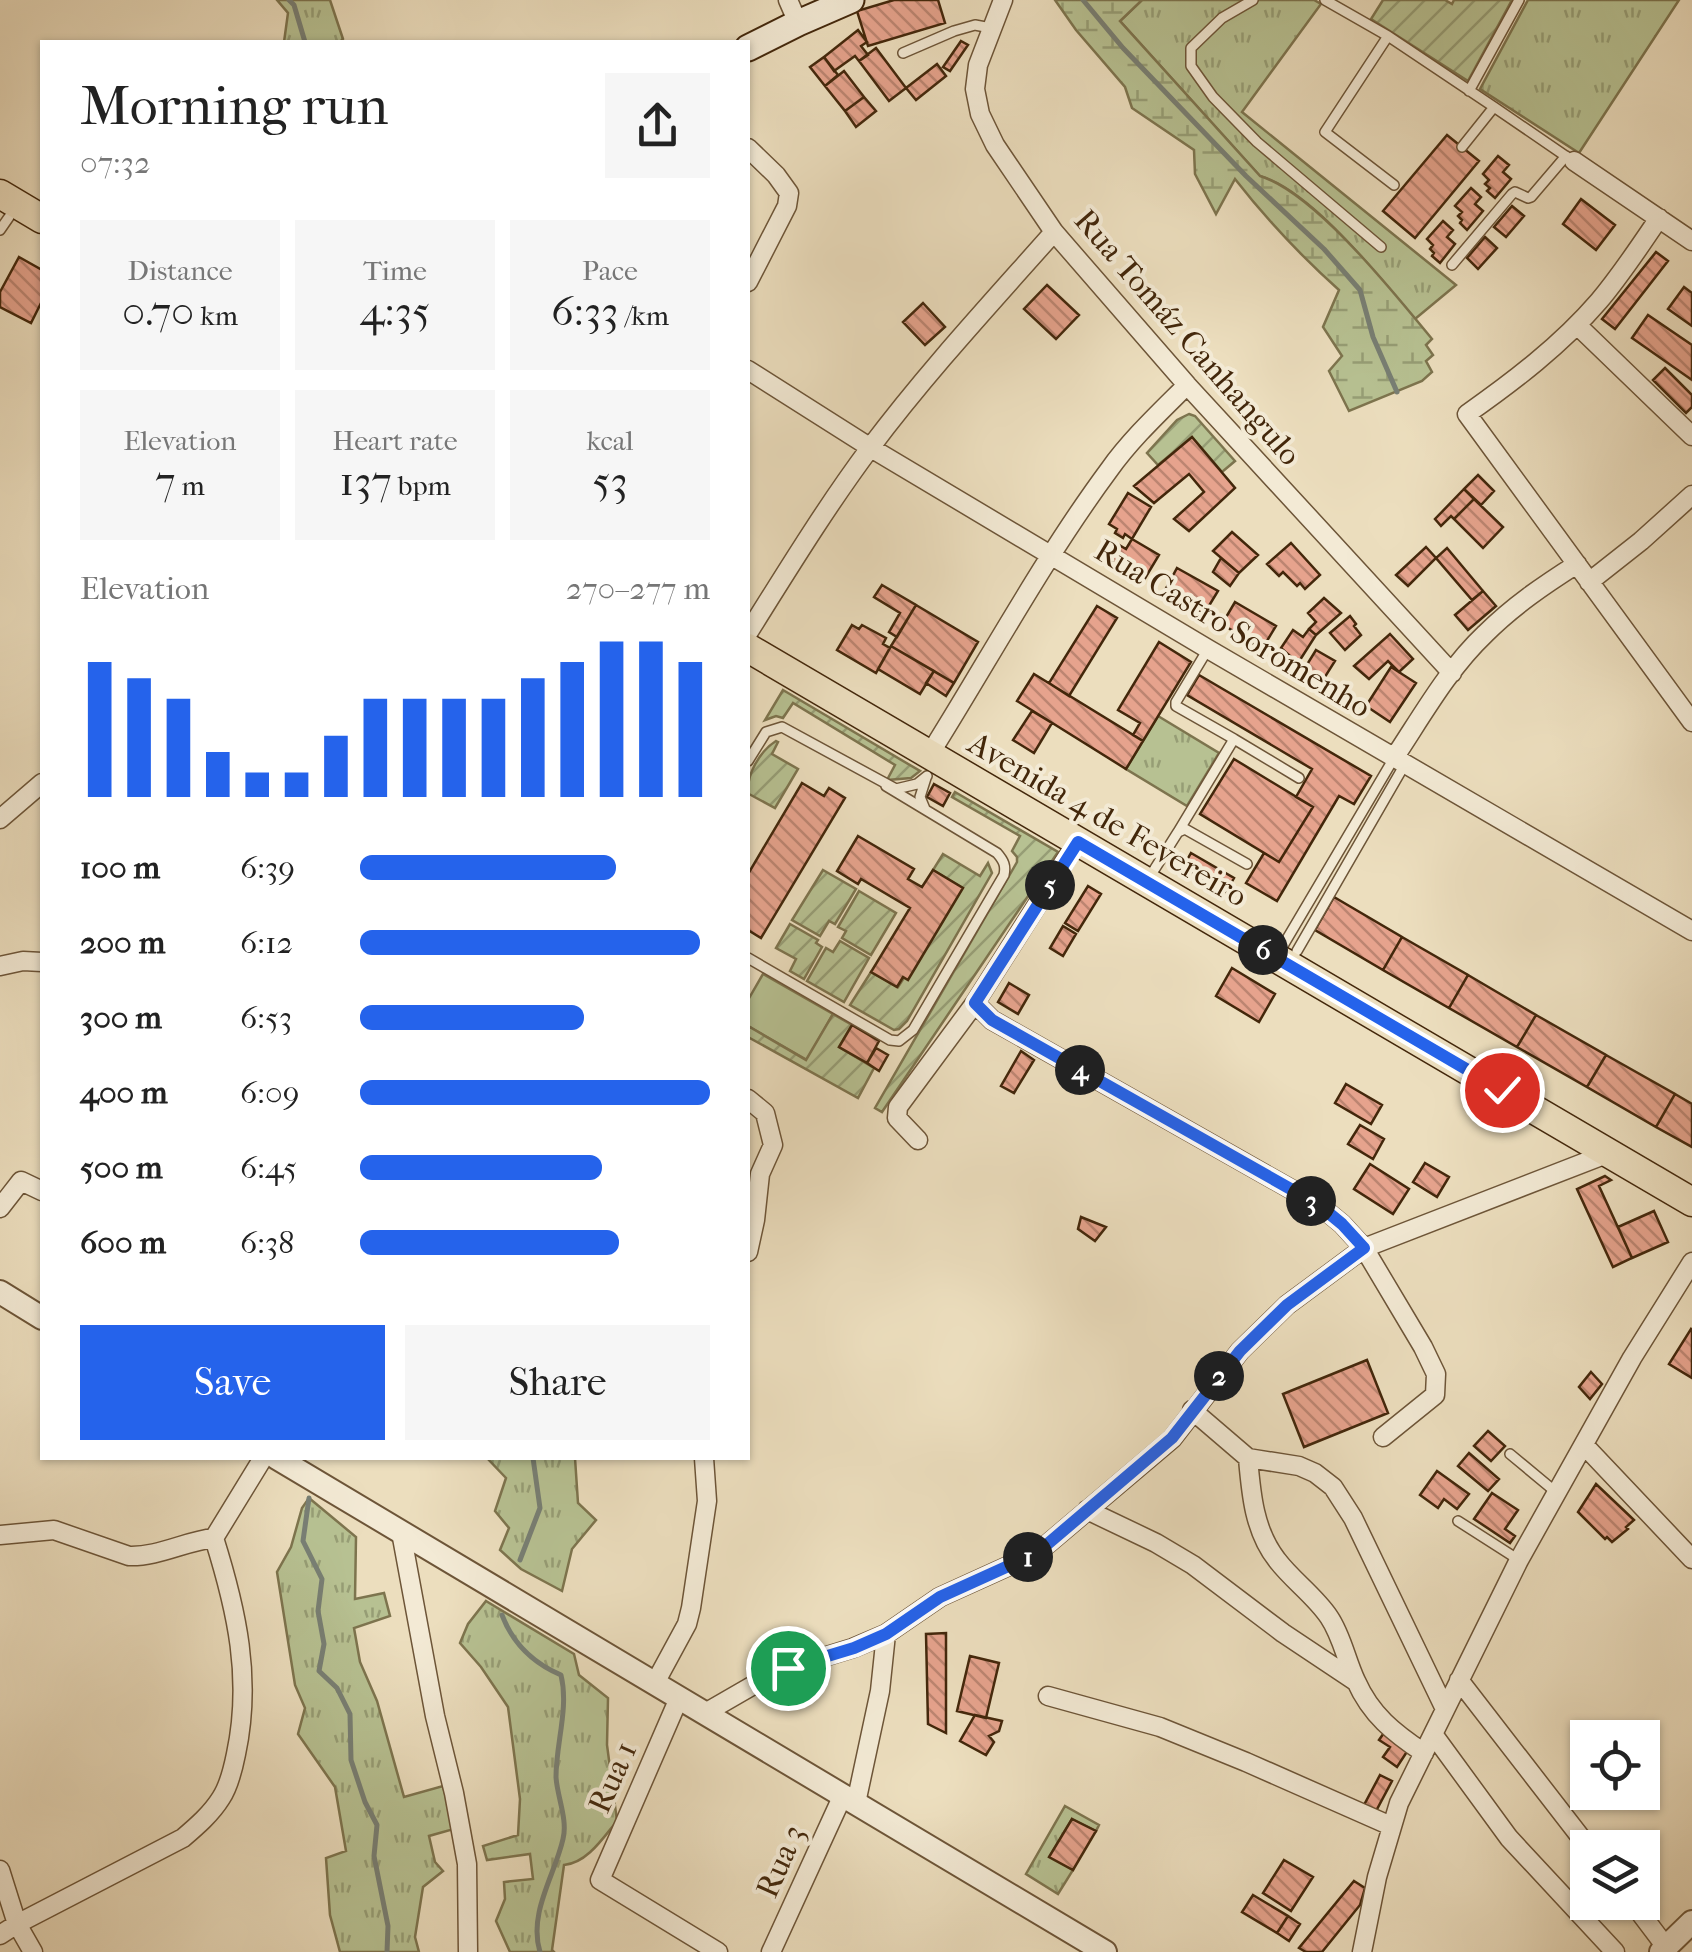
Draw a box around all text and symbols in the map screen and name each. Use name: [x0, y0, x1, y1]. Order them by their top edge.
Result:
button: share: [605, 73, 710, 178]
text: Morning run: [80, 74, 388, 138]
text: 07:32: [80, 144, 150, 181]
street label: Rua Tomáz Canhangulo: [1067, 202, 1309, 473]
text: Distance: [127, 254, 233, 287]
text: Time: [363, 254, 427, 287]
text: Pace: [582, 254, 638, 287]
text: 0.70: [122, 287, 194, 336]
text: 4:35: [360, 287, 430, 336]
text: 6:33: [551, 287, 618, 336]
text: km: [194, 299, 238, 332]
text: /km: [618, 299, 669, 332]
text: Elevation: [123, 424, 237, 457]
text: Heart rate: [332, 424, 458, 457]
text: kcal: [586, 424, 634, 457]
text: 7: [155, 457, 175, 506]
text: 137: [339, 457, 392, 506]
text: 53: [592, 457, 628, 506]
text: m: [175, 469, 205, 502]
text: bpm: [392, 469, 451, 502]
street label: Rua Castro Soromenho: [1088, 531, 1377, 726]
text: Elevation: [80, 570, 209, 607]
text: 270–277 m: [566, 570, 710, 607]
street label: Avenida 4 de Fevereiro: [960, 723, 1254, 914]
text: 100 m: [80, 849, 160, 886]
text: 6:39: [240, 849, 295, 886]
pin: 5: [1025, 860, 1075, 910]
text: 5: [1044, 868, 1056, 901]
text: 200 m: [80, 924, 165, 961]
text: 6:12: [240, 924, 293, 961]
pin: 6: [1238, 925, 1288, 975]
text: 6: [1255, 933, 1271, 966]
text: 300 m: [80, 999, 162, 1036]
text: 6:53: [240, 999, 292, 1036]
pin: 4: [1055, 1045, 1105, 1095]
pin: [1460, 1048, 1545, 1133]
text: 4: [1072, 1053, 1088, 1086]
icon: check: [1475, 1063, 1530, 1118]
text: 400 m: [80, 1074, 168, 1111]
text: 6:09: [240, 1074, 300, 1111]
text: 500 m: [80, 1149, 163, 1186]
text: 6:45: [240, 1149, 297, 1186]
pin: 3: [1286, 1176, 1336, 1226]
text: 3: [1305, 1184, 1317, 1217]
text: 600 m: [80, 1224, 166, 1261]
text: 6:38: [240, 1224, 294, 1261]
button: Save: [80, 1325, 385, 1440]
button: Share: [405, 1325, 710, 1440]
pin: 2: [1194, 1351, 1244, 1401]
text: 2: [1212, 1359, 1226, 1392]
pin: 1: [1003, 1532, 1053, 1582]
text: 1: [1023, 1540, 1033, 1573]
pin: [746, 1626, 831, 1711]
icon: arrive: [761, 1641, 816, 1696]
map controls: [1570, 1720, 1660, 1920]
button: locate: [1570, 1720, 1660, 1810]
street label: Rua 1: [581, 1736, 644, 1818]
street label: Rua 3: [748, 1819, 813, 1903]
button: layers: [1570, 1830, 1660, 1920]

